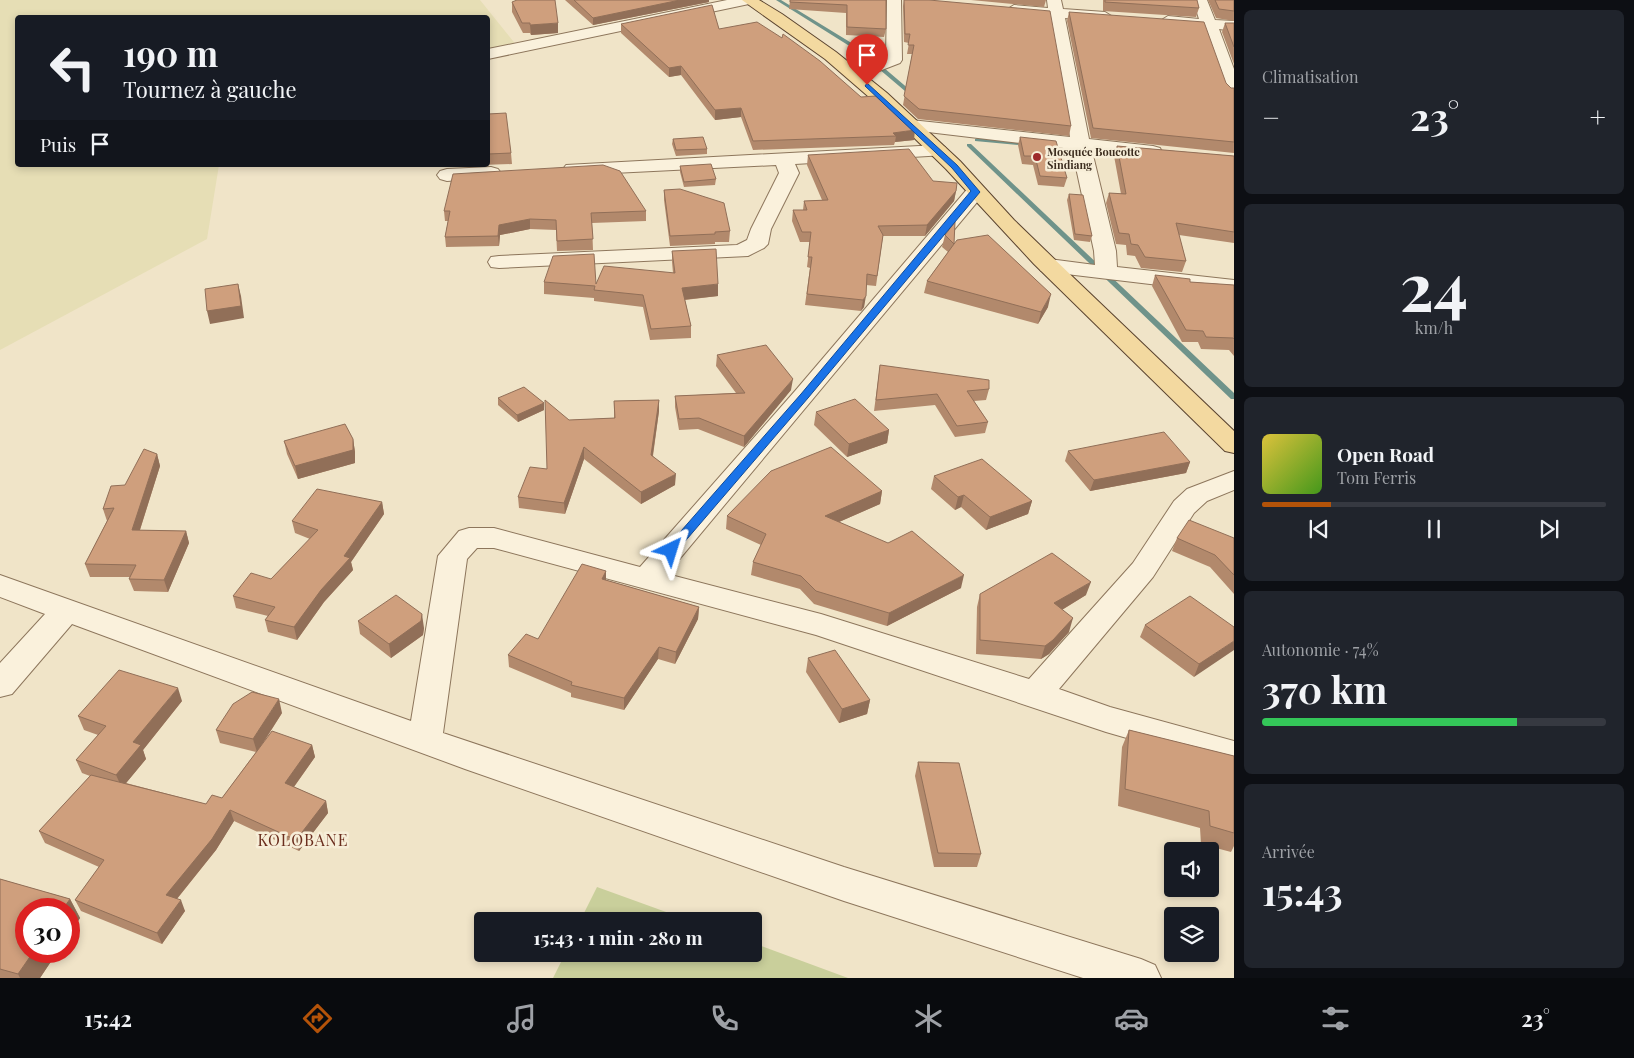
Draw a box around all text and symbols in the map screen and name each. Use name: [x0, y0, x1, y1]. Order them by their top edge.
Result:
text: 190 m: [123, 29, 218, 76]
pin: [846, 34, 888, 85]
icon: left: [40, 35, 105, 100]
icon: arrive: [853, 41, 881, 69]
text: Climatisation: [1262, 66, 1359, 87]
text: Tournez à gauche: [123, 74, 297, 104]
text: 23°: [1410, 90, 1459, 141]
text: −: [1262, 98, 1280, 135]
text: +: [1590, 98, 1606, 135]
icon: arrive: [86, 130, 114, 158]
text: Puis: [40, 131, 76, 157]
place label: Mosquée Boucotte Sindiang: [1047, 144, 1140, 172]
marker: Mosquée Boucotte Sindiang: [1031, 151, 1043, 163]
text: 24: [1400, 241, 1468, 327]
text: km/h: [1415, 317, 1453, 338]
text: Open Road: [1337, 441, 1434, 467]
text: Tom Ferris: [1337, 467, 1416, 488]
icon: previous: [1305, 515, 1333, 543]
icon: pause: [1420, 515, 1448, 543]
icon: next: [1535, 515, 1563, 543]
position arrow: [644, 523, 696, 575]
text: Autonomie · 74%: [1262, 639, 1379, 660]
text: 370 km: [1262, 663, 1387, 714]
district label: KOLOBANE: [257, 829, 349, 850]
text: Arrivée: [1262, 841, 1315, 862]
map controls: [1164, 842, 1219, 962]
button: sound: [1164, 842, 1219, 897]
text: 15:43: [1262, 865, 1343, 916]
speed limit sign: 30: [15, 898, 80, 963]
button: layers: [1164, 907, 1219, 962]
text: 15:43 · 1 min · 280 m: [533, 924, 703, 950]
icon: directions: [300, 1001, 335, 1036]
icon: music: [504, 1001, 539, 1036]
icon: phone: [707, 1001, 742, 1036]
icon: climate: [911, 1001, 946, 1036]
icon: car: [1114, 1001, 1149, 1036]
icon: filters: [1318, 1001, 1353, 1036]
text: 15:42: [84, 1003, 132, 1033]
text: 23°: [1521, 1003, 1550, 1033]

